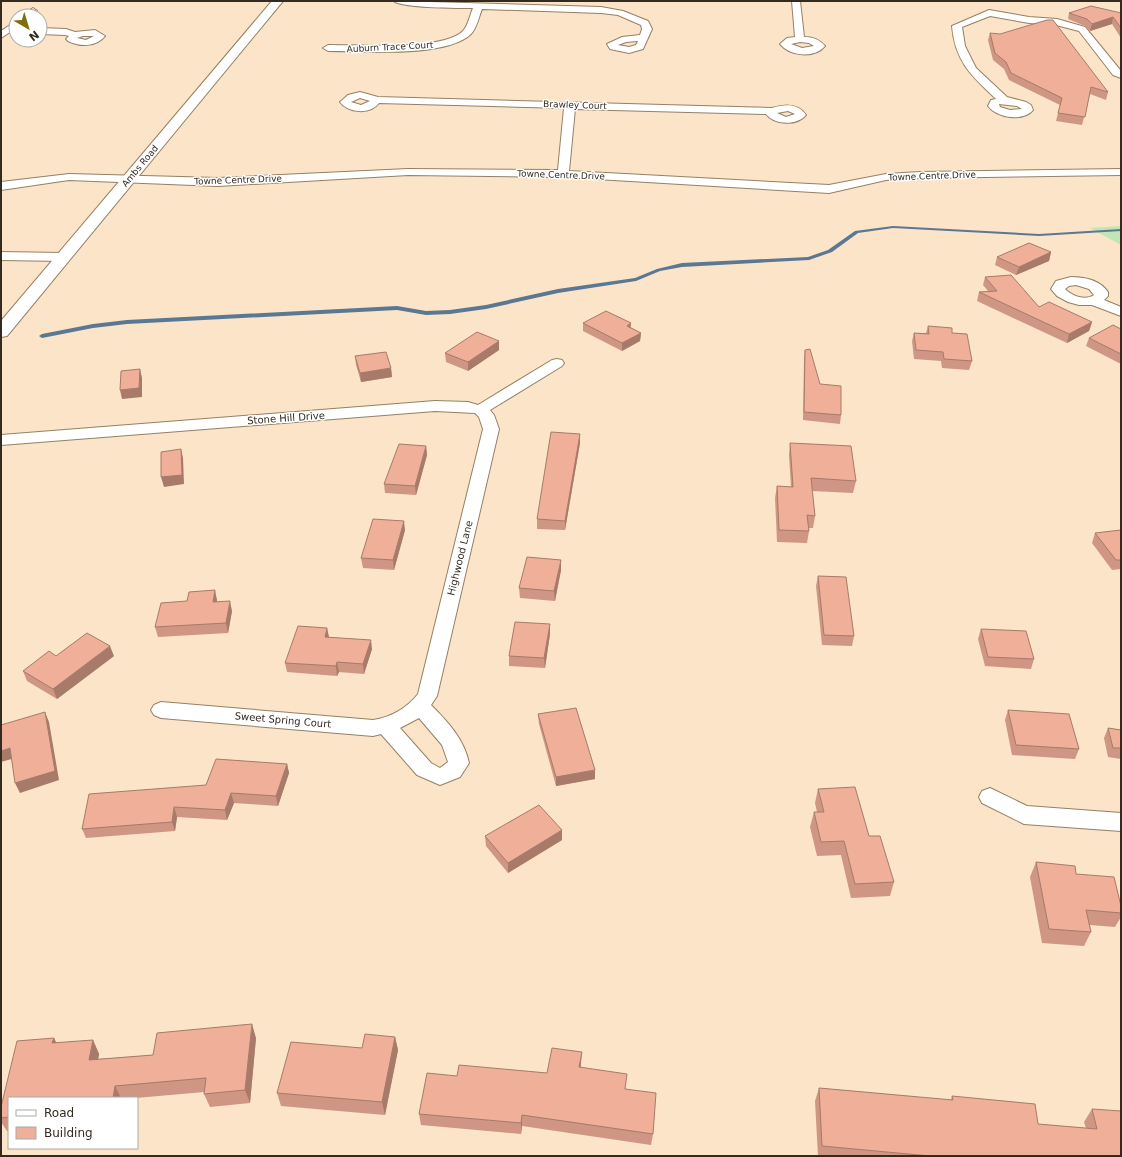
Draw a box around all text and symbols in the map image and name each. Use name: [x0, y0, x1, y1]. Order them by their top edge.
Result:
north arrow: [8, 8, 48, 48]
text: N: [26, 28, 41, 43]
street label: Auburn Trace Court: [346, 40, 434, 54]
street label: Brawley Court: [543, 99, 607, 111]
street label: Ambs Road: [120, 143, 160, 189]
street label: Towne Centre Drive: [516, 168, 606, 182]
street label: Towne Centre Drive: [887, 169, 977, 183]
street label: Towne Centre Drive: [193, 173, 283, 187]
street label: Stone Hill Drive: [247, 410, 325, 426]
street label: Highwood Lane: [445, 519, 475, 597]
street label: Sweet Spring Court: [234, 710, 332, 730]
legend: [8, 1097, 138, 1149]
text: Road: [44, 1106, 74, 1120]
text: Building: [44, 1126, 93, 1140]

